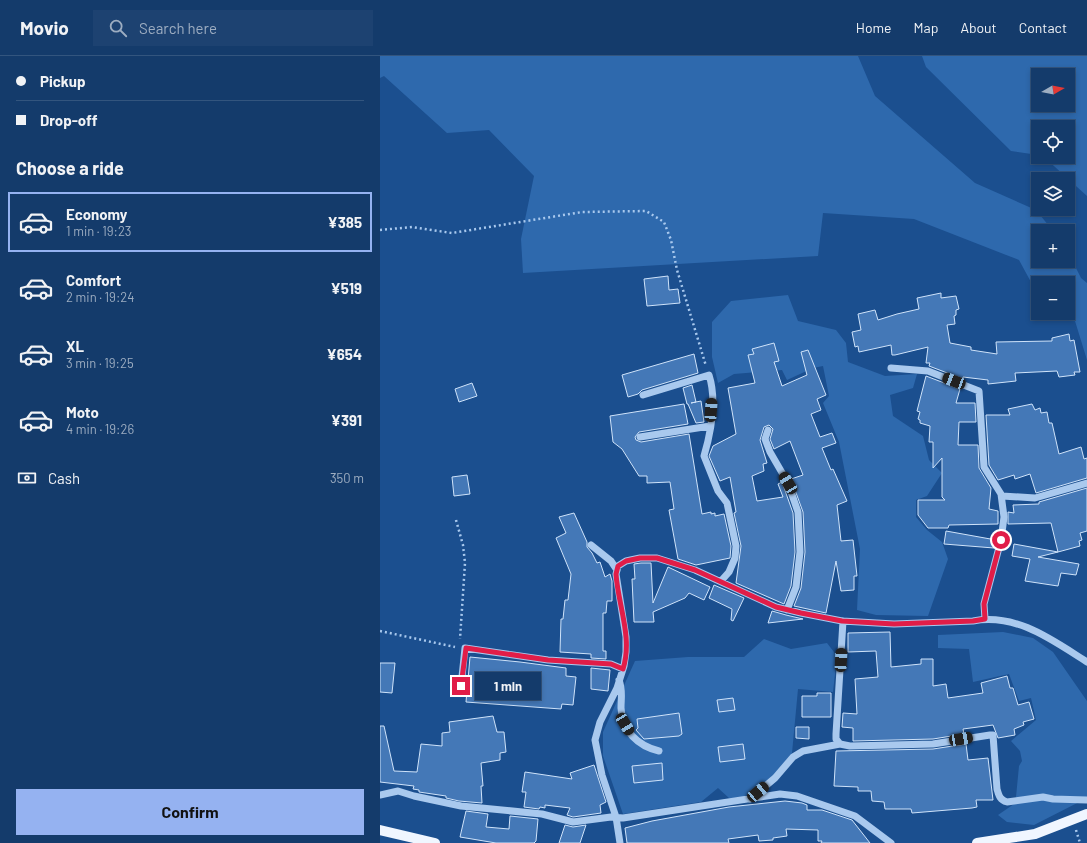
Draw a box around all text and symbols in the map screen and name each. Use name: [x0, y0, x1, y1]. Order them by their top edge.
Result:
search box: [93, 10, 373, 46]
text: Movio: [20, 16, 69, 39]
icon: search: [107, 17, 129, 39]
text: Search here: [139, 19, 217, 37]
text: Home: [856, 19, 892, 36]
text: Map: [914, 19, 938, 36]
text: About: [960, 19, 997, 36]
text: Contact: [1019, 19, 1067, 36]
north arrow: [1031, 68, 1075, 112]
map controls: [1031, 68, 1075, 320]
text: Pickup: [40, 72, 86, 90]
text: Drop-off: [40, 111, 98, 129]
button: locate: [1031, 120, 1075, 164]
text: Choose a ride: [16, 157, 124, 179]
button: layers: [1031, 172, 1075, 216]
icon: car: [18, 204, 54, 240]
text: Economy: [66, 205, 127, 223]
text: ¥385: [327, 213, 362, 231]
text: 1 min · 19:23: [66, 223, 131, 239]
button: +: [1031, 224, 1075, 268]
icon: car: [18, 270, 54, 306]
text: Comfort: [66, 271, 121, 289]
button: −: [1031, 276, 1075, 320]
text: ¥519: [331, 279, 362, 297]
text: 2 min · 19:24: [66, 289, 134, 305]
icon: car: [18, 336, 54, 372]
text: XL: [66, 337, 84, 355]
text: ¥654: [326, 345, 362, 363]
text: 3 min · 19:25: [66, 355, 134, 371]
car: [941, 371, 967, 391]
car: [704, 398, 718, 422]
icon: car: [18, 402, 54, 438]
text: Moto: [66, 403, 99, 421]
text: ¥391: [331, 411, 362, 429]
text: 4 min · 19:26: [66, 421, 134, 437]
icon: cash: [16, 467, 38, 489]
text: Cash: [48, 469, 80, 487]
text: 350 m: [330, 470, 364, 486]
car: [777, 470, 799, 496]
route start: [992, 531, 1010, 549]
car: [834, 648, 848, 672]
callout: 1 min: [475, 672, 541, 700]
route end: [452, 677, 470, 695]
text: 1 min: [494, 678, 522, 694]
car: [614, 711, 636, 737]
car: [948, 731, 974, 747]
car: [745, 780, 771, 804]
button: Confirm: [16, 789, 364, 835]

